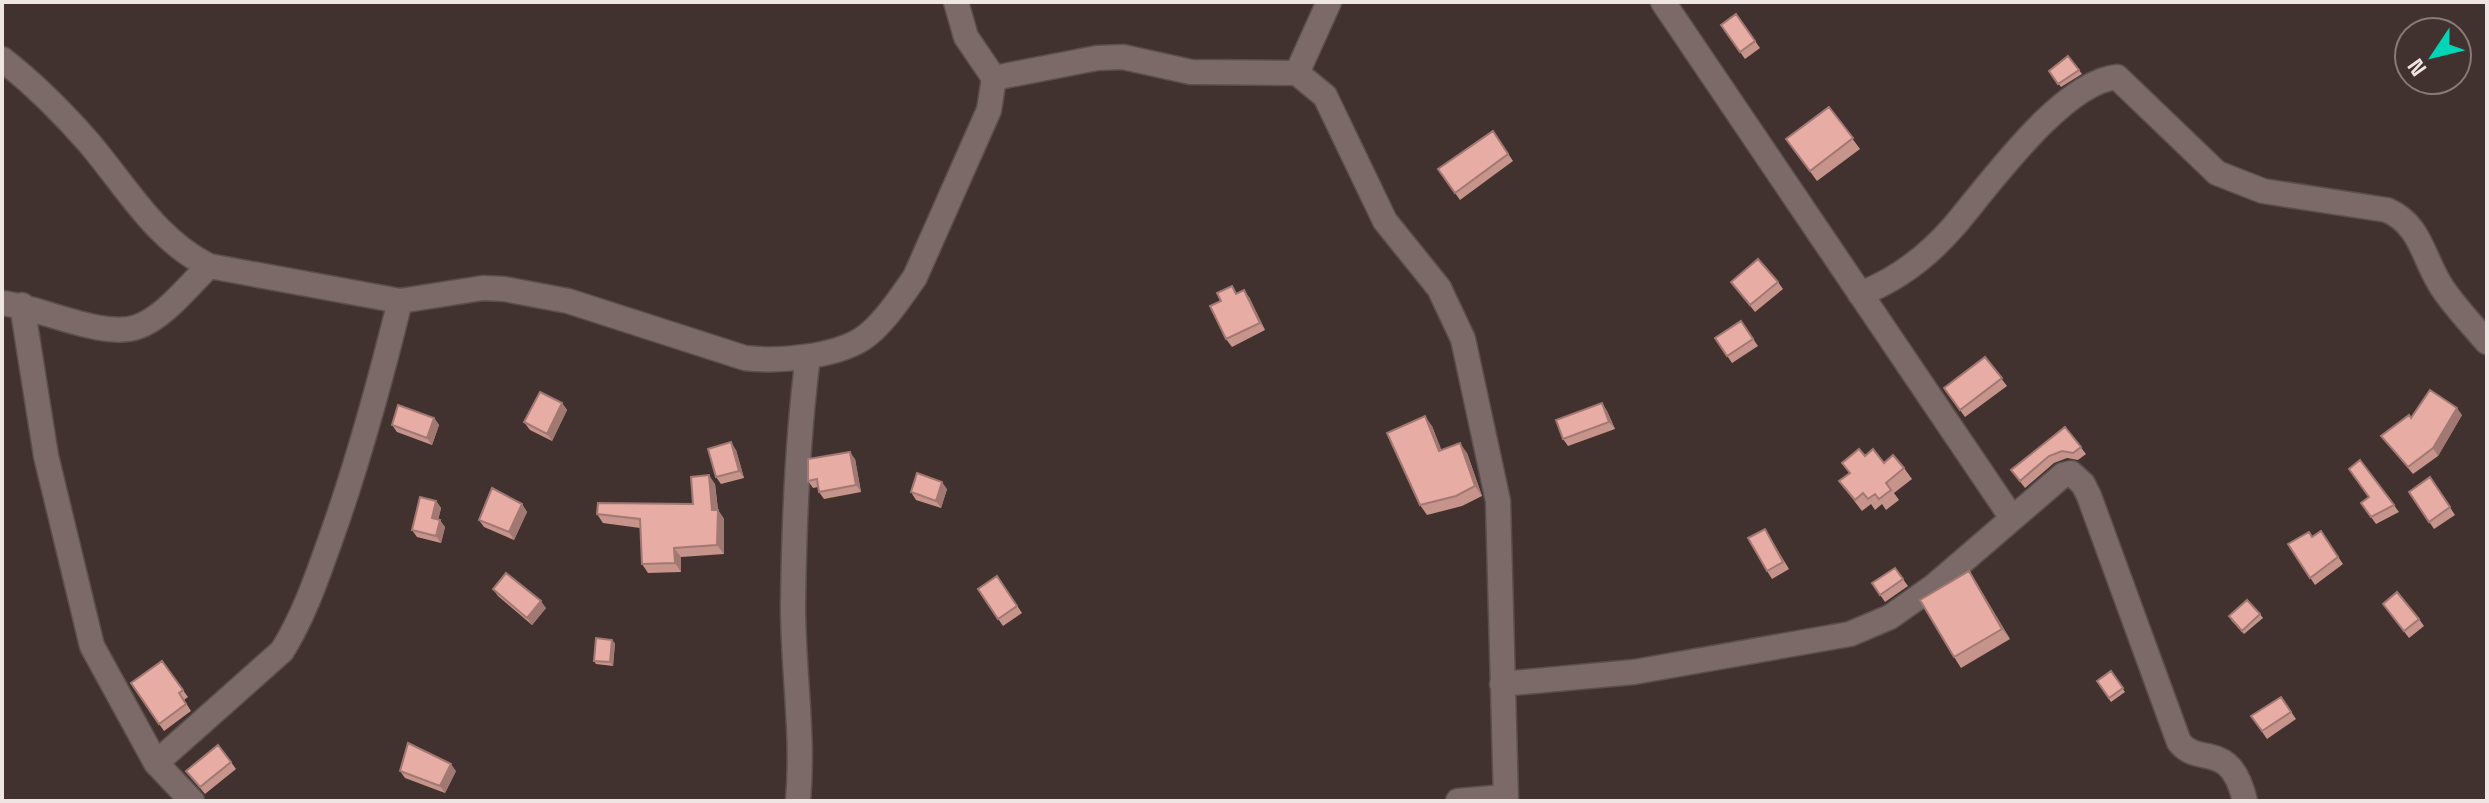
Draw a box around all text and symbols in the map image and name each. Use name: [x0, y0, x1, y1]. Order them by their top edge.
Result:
north arrow: [2393, 16, 2473, 96]
text: N: [2401, 53, 2432, 82]

